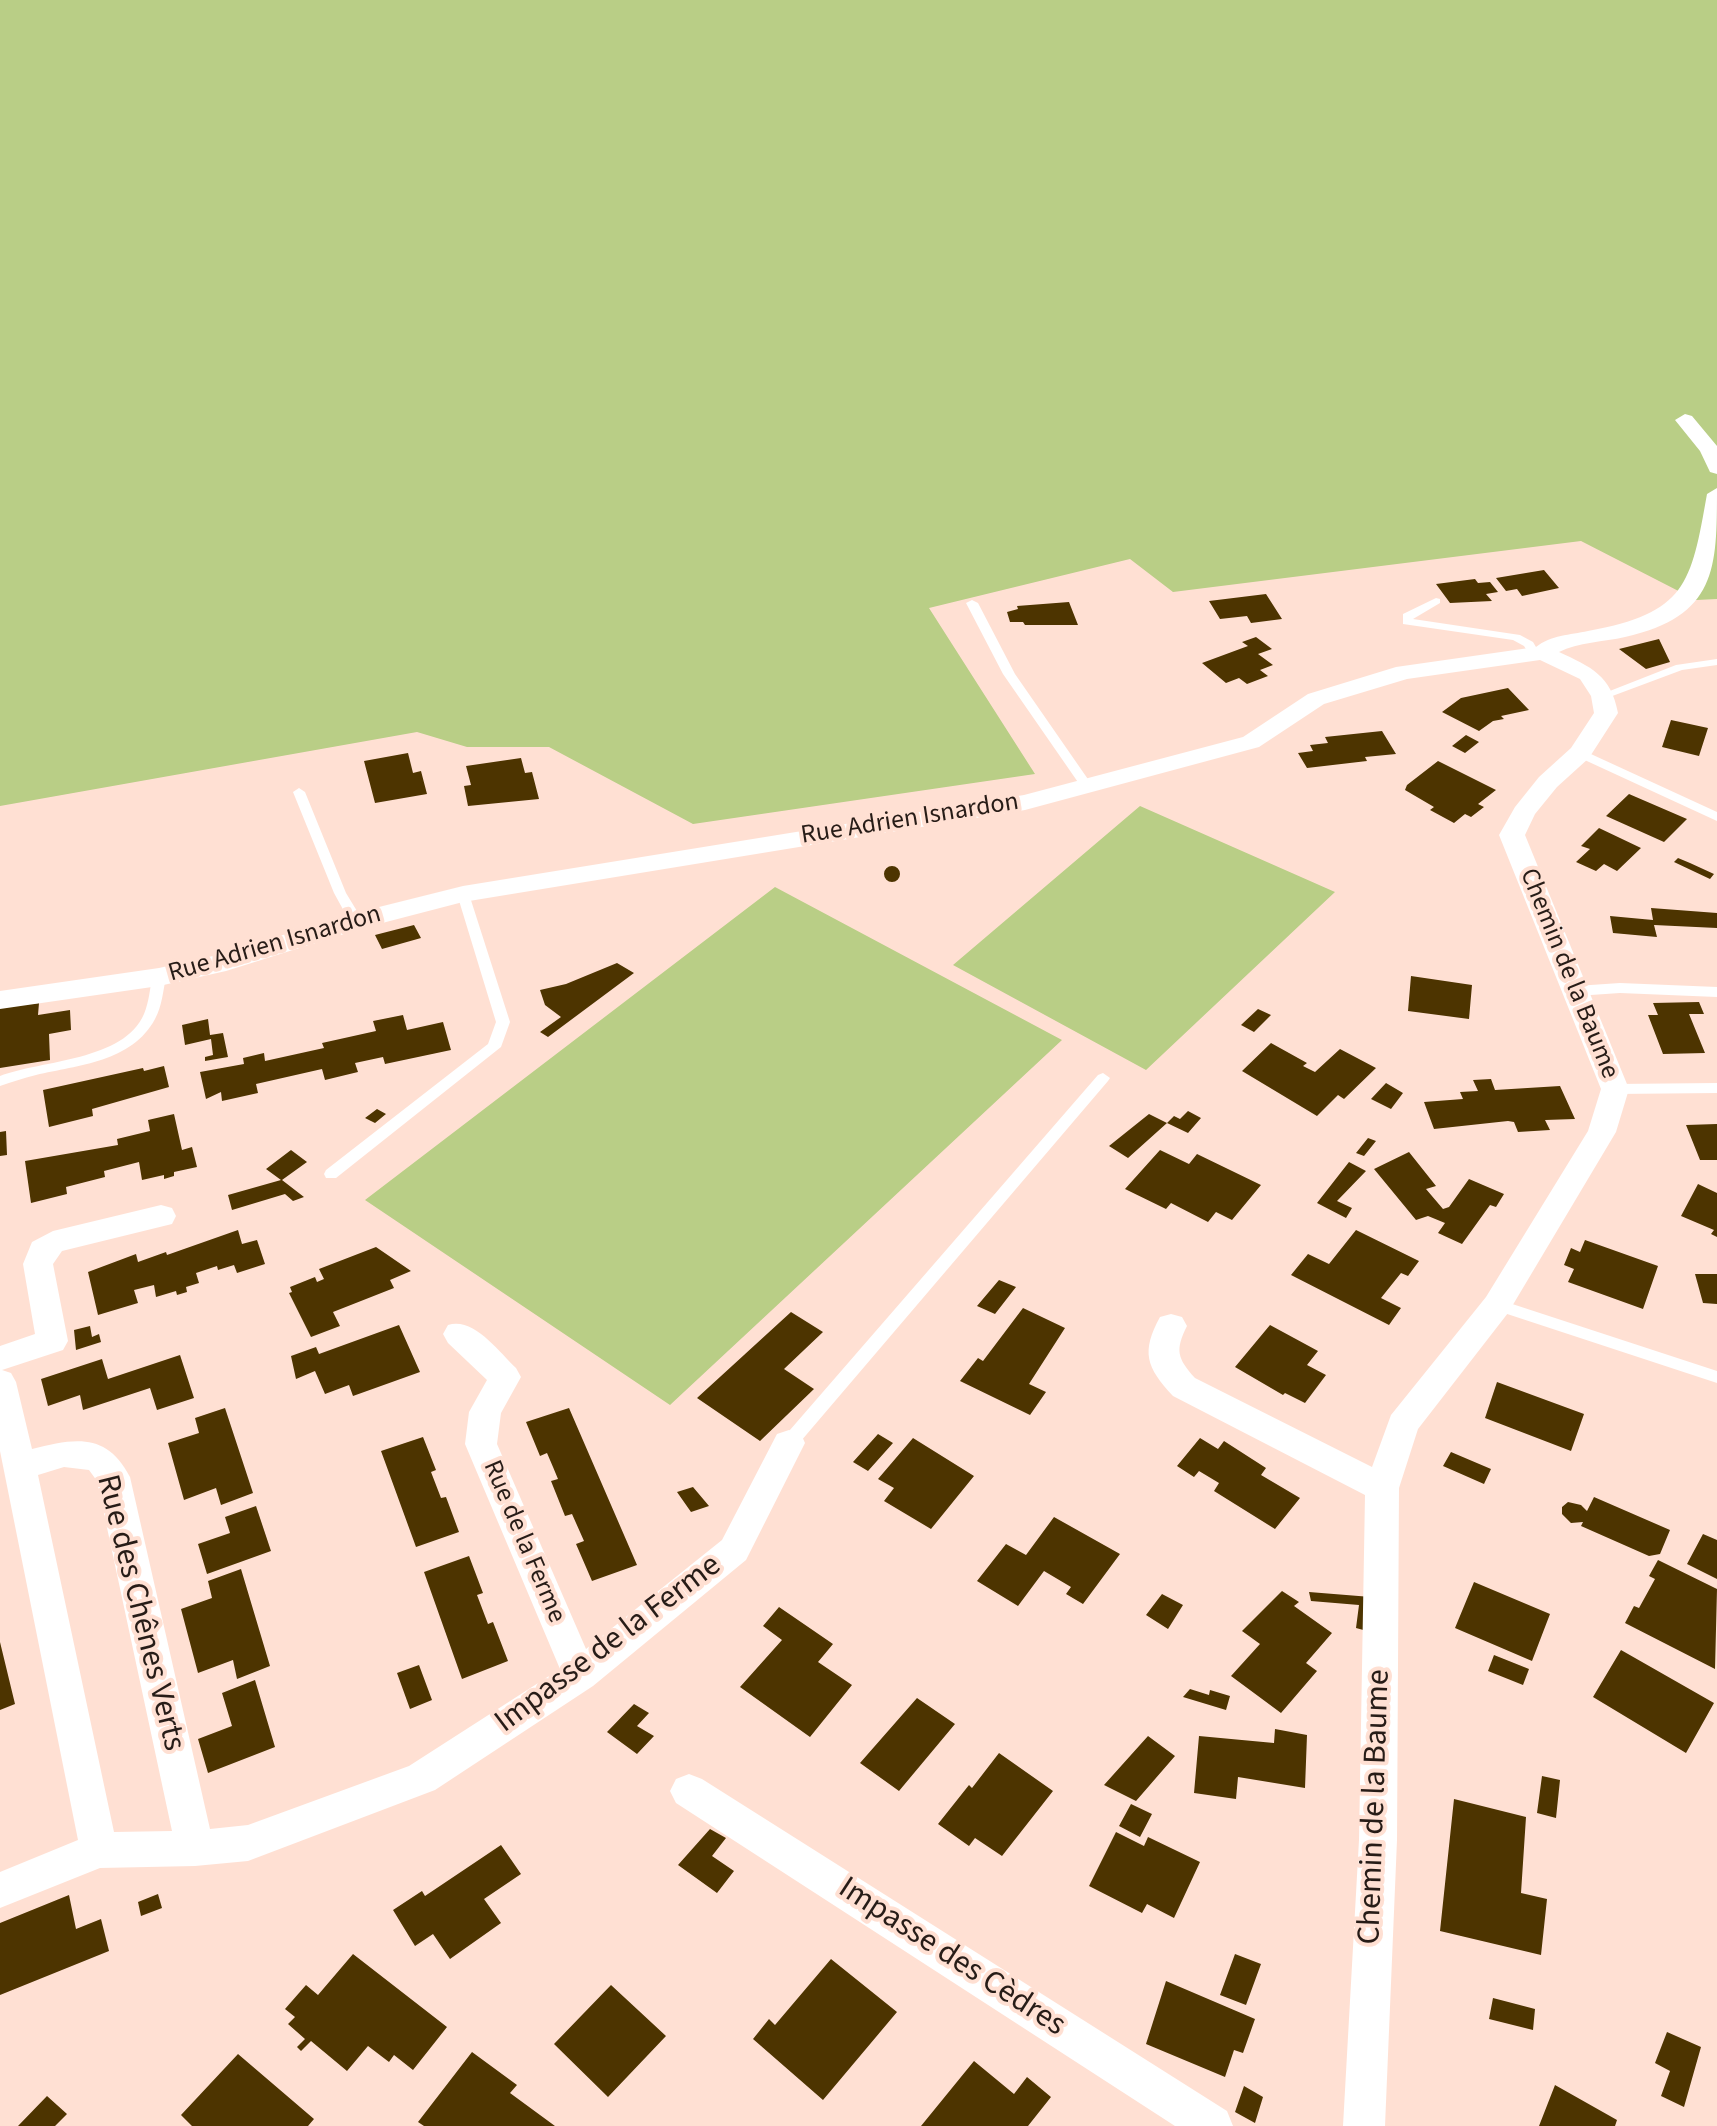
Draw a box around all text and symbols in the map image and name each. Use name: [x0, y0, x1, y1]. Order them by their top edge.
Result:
street label: Rue Adrien Isnardon: [799, 787, 1021, 853]
street label: Chemin de la Baume: [1512, 864, 1624, 1084]
street label: Rue Adrien Isnardon: [165, 900, 385, 990]
street label: Rue de la Ferme: [475, 1456, 571, 1628]
street label: Rue des Chênes Verts: [86, 1471, 192, 1755]
street label: Impasse de la Ferme: [488, 1548, 730, 1742]
street label: Chemin de la Baume: [1352, 1669, 1400, 1945]
street label: Impasse des Cèdres: [830, 1870, 1072, 2046]

